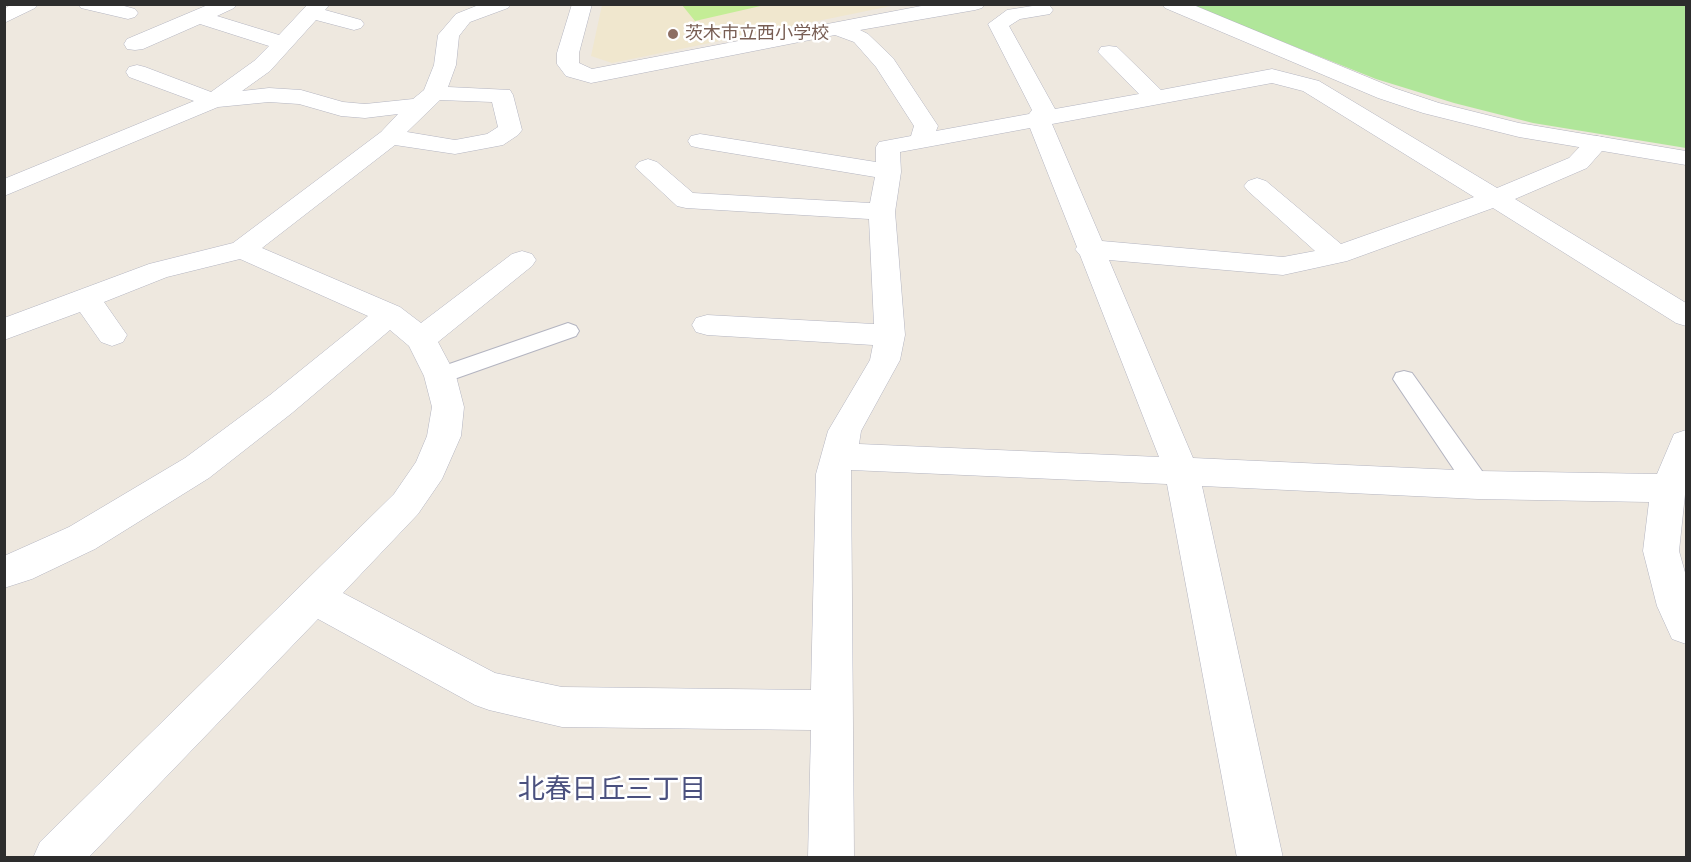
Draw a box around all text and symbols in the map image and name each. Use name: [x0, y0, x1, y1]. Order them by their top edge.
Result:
place label: 茨木市立西小学校: [685, 23, 829, 45]
marker: 茨木市立西小学校: [666, 27, 680, 41]
district label: 北春日丘三丁目: [518, 774, 706, 806]

